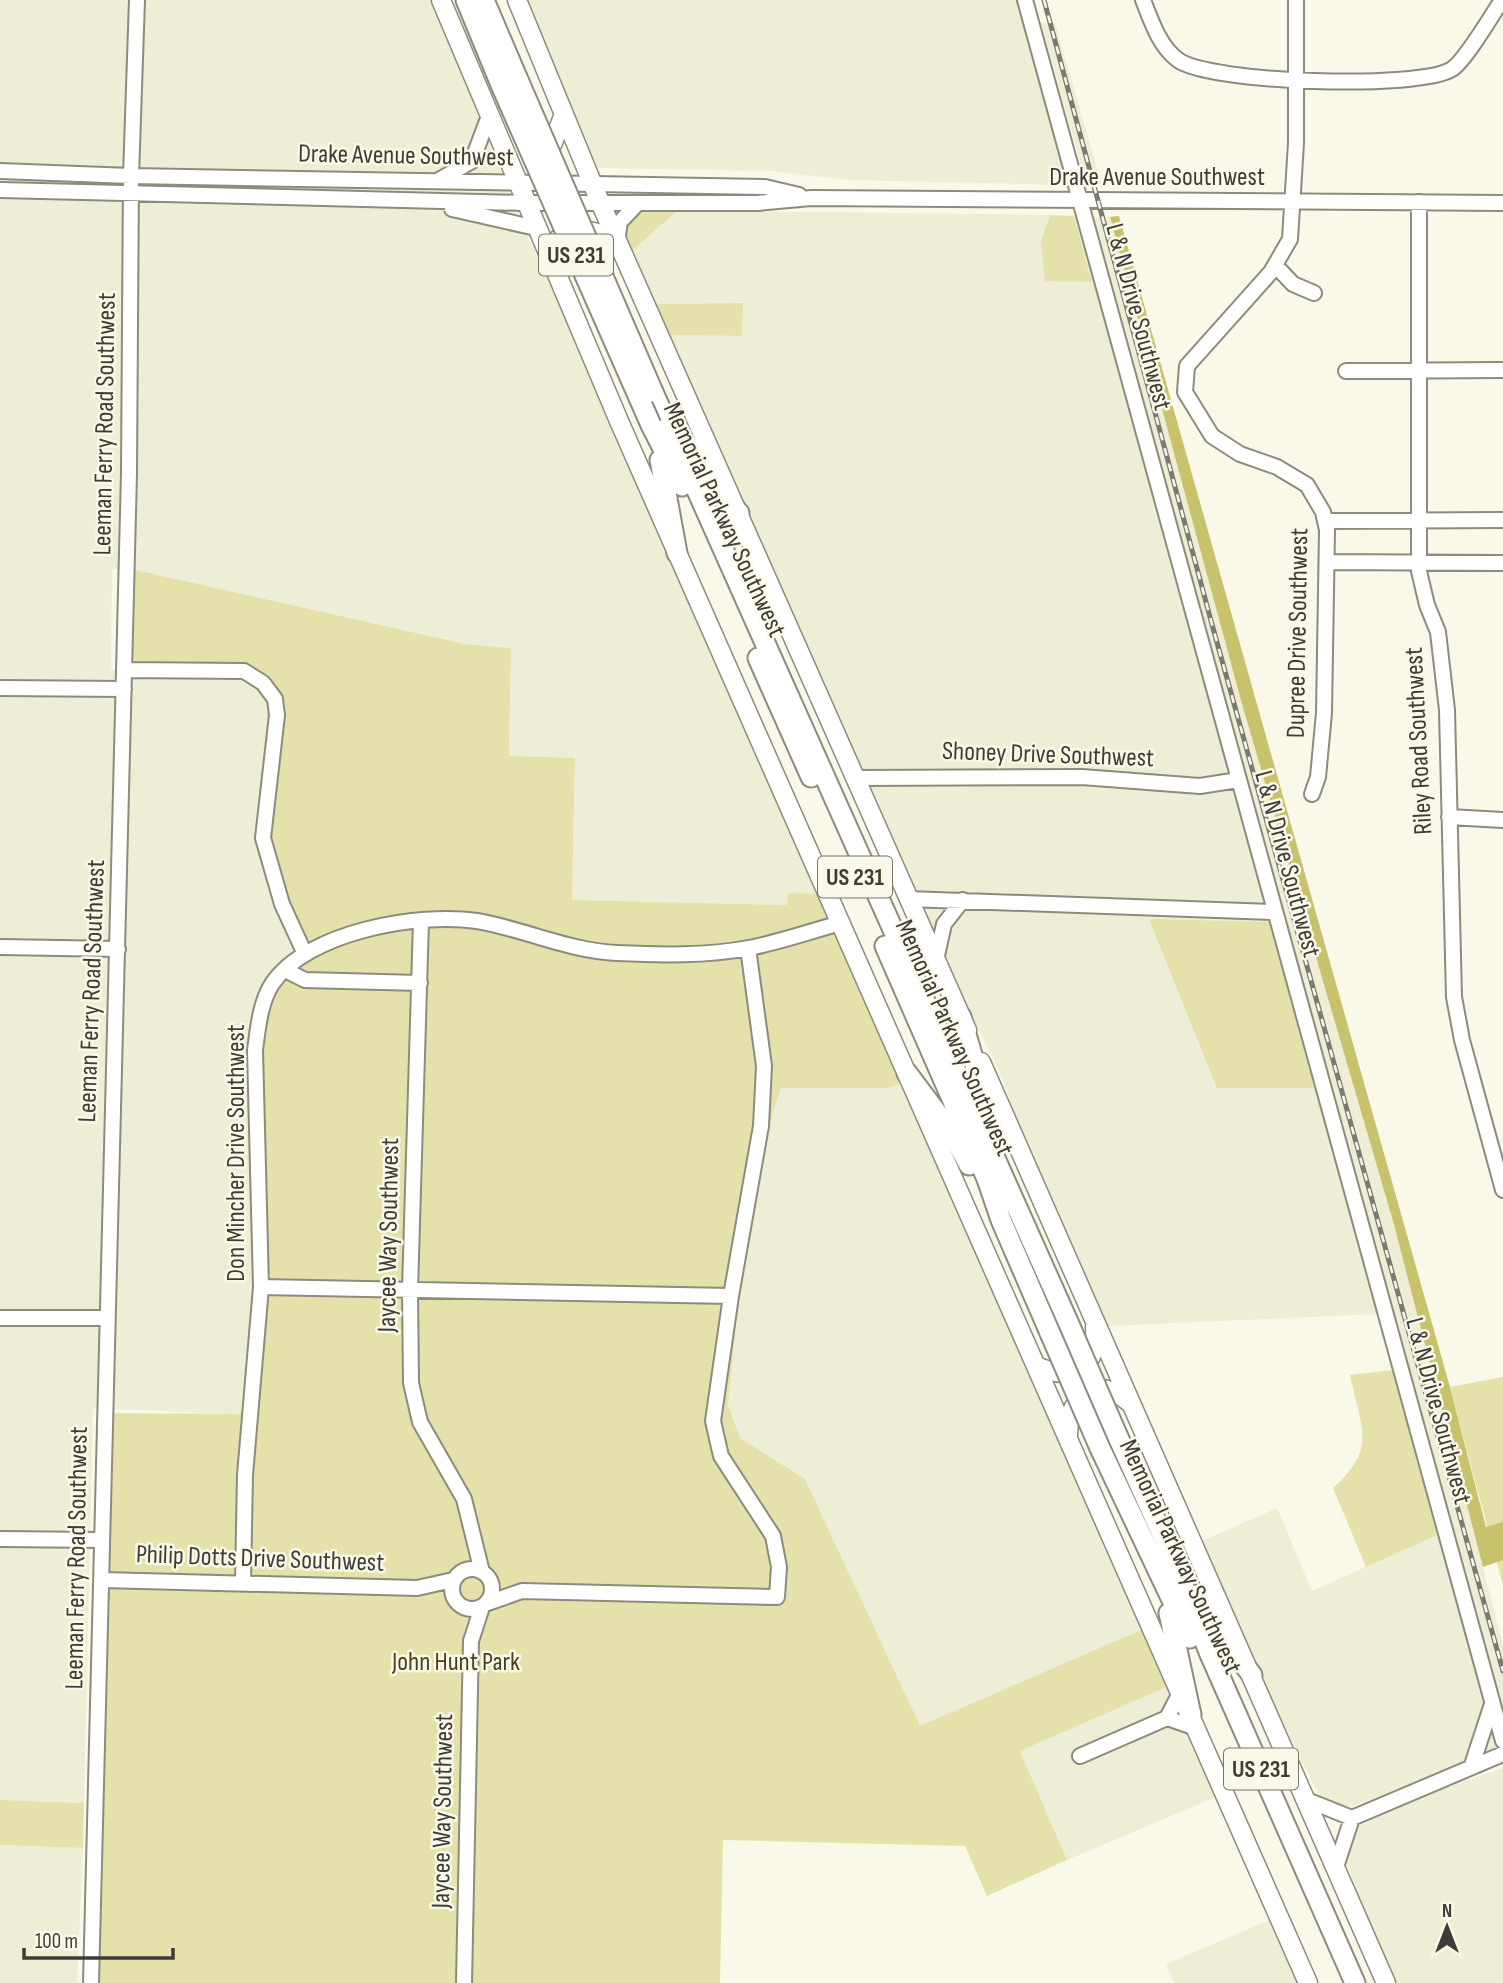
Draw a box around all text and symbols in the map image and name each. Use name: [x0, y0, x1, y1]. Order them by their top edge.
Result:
street label: Drake Avenue Southwest: [298, 139, 514, 173]
street label: Drake Avenue Southwest: [1049, 162, 1265, 193]
street label: L & N Drive Southwest: [1098, 220, 1178, 414]
road number: US 231: [539, 234, 613, 276]
street label: Leeman Ferry Road Southwest: [87, 292, 123, 556]
street label: Memorial Parkway Southwest: [656, 398, 792, 642]
street label: Dupree Drive Southwest: [1281, 528, 1315, 738]
street label: Riley Road Southwest: [1399, 646, 1439, 835]
street label: Shoney Drive Southwest: [941, 736, 1155, 774]
street label: L & N Drive Southwest: [1247, 767, 1327, 961]
road number: US 231: [818, 856, 892, 898]
street label: Leeman Ferry Road Southwest: [72, 859, 112, 1123]
street label: Memorial Parkway Southwest: [888, 915, 1020, 1161]
street label: Don Mincher Drive Southwest: [221, 1024, 252, 1282]
street label: Jaycee Way Southwest: [372, 1137, 406, 1334]
street label: L & N Drive Southwest: [1398, 1314, 1478, 1508]
street label: Leeman Ferry Road Southwest: [59, 1426, 95, 1690]
street label: Memorial Parkway Southwest: [1112, 1435, 1248, 1679]
street label: Philip Dotts Drive Southwest: [135, 1539, 385, 1579]
park label: John Hunt Park: [391, 1647, 520, 1678]
street label: Jaycee Way Southwest: [426, 1713, 460, 1910]
road number: US 231: [1224, 1749, 1298, 1790]
north arrow: [1412, 1892, 1482, 1962]
text: N: [1442, 1900, 1452, 1923]
scale bar: [24, 1916, 173, 1960]
text: 100 m: [35, 1929, 78, 1954]

